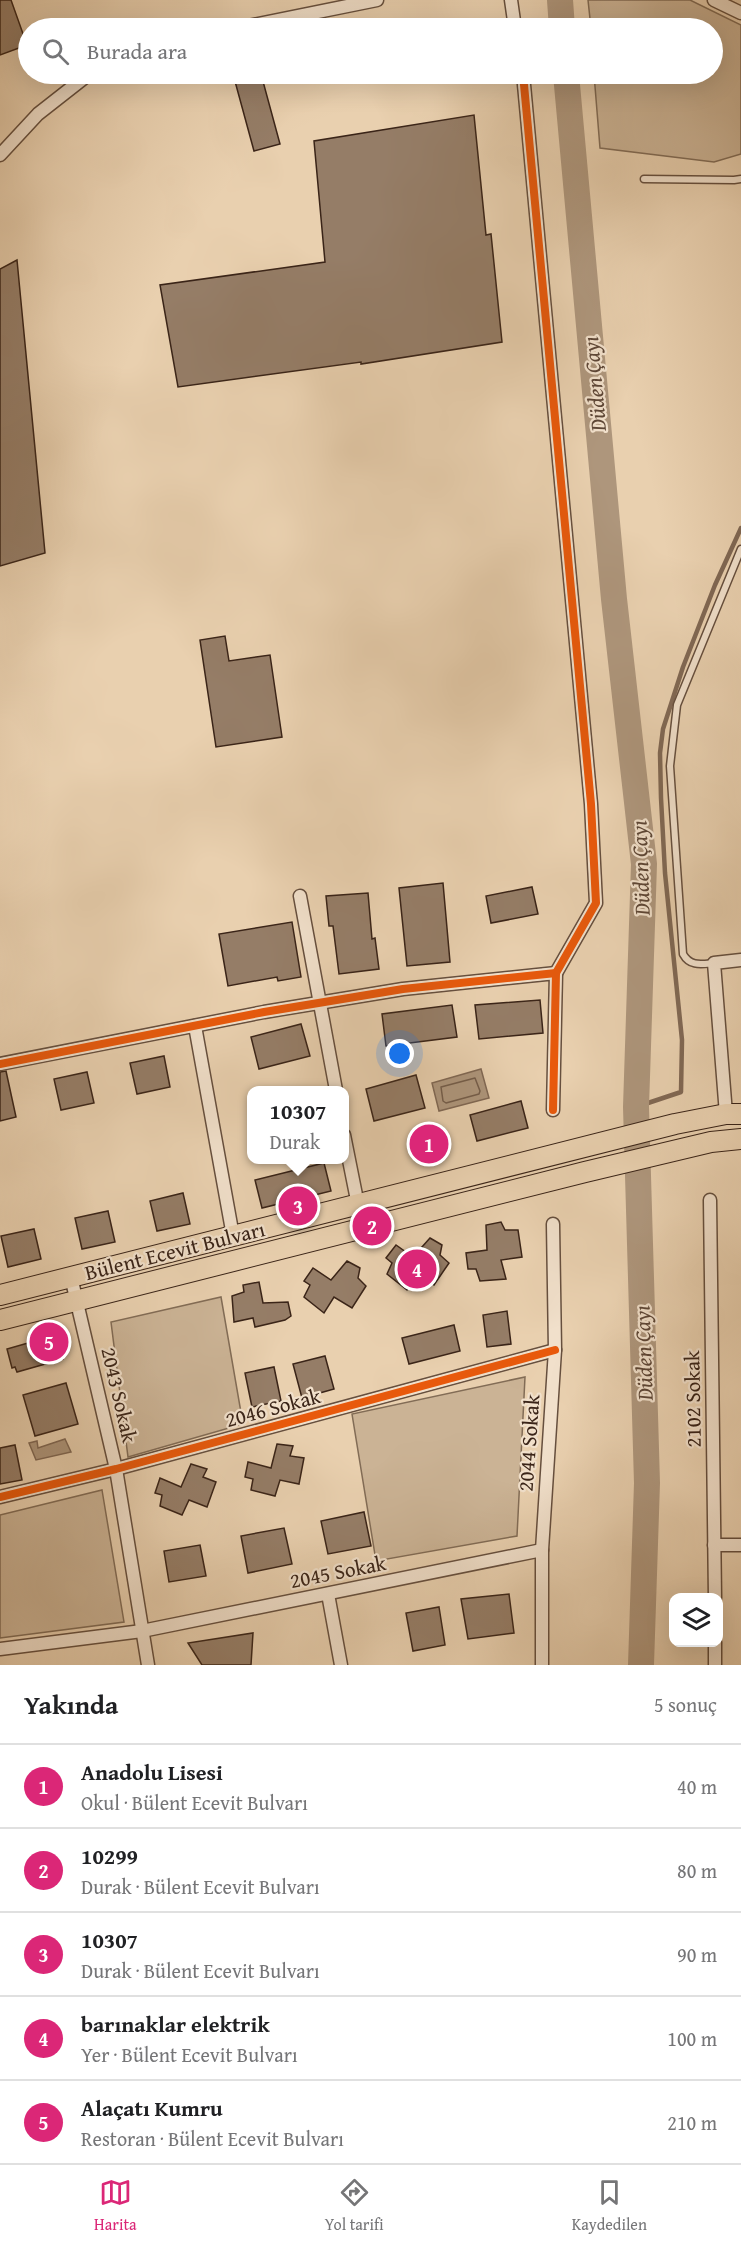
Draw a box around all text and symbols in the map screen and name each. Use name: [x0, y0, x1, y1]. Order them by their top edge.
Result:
search box: [18, 18, 723, 84]
icon: search: [39, 35, 72, 68]
text: Burada ara: [87, 35, 187, 67]
water label: Düden Çayı: [574, 335, 614, 434]
water label: Düden Çayı: [622, 819, 658, 917]
your location: [385, 1039, 414, 1068]
popup: [247, 1086, 349, 1164]
text: 10307: [270, 1095, 327, 1127]
pin: 1: [410, 1122, 448, 1166]
text: Durak: [270, 1127, 320, 1156]
pin: 3: [278, 1184, 318, 1228]
pin: 2: [352, 1204, 392, 1248]
street label: Bülent Ecevit Bulvarı: [82, 1213, 268, 1288]
pin: 4: [398, 1246, 436, 1292]
water label: Düden Çayı: [625, 1304, 661, 1402]
pin: 5: [29, 1320, 68, 1364]
street label: 2043 Sokak: [93, 1344, 146, 1446]
street label: 2102 Sokak: [676, 1350, 709, 1448]
street label: 2046 Sokak: [222, 1380, 324, 1435]
street label: 2044 Sokak: [510, 1393, 547, 1493]
street label: 2045 Sokak: [287, 1547, 389, 1596]
map controls: [669, 1593, 723, 1647]
button: layers: [669, 1593, 723, 1647]
text: Yakında: [24, 1685, 118, 1724]
text: 5 sonuç: [654, 1690, 717, 1719]
text: Anadolu Lisesi: [81, 1756, 223, 1788]
text: 1: [38, 1772, 49, 1801]
text: 40 m: [677, 1772, 717, 1801]
text: Okul · Bülent Ecevit Bulvarı: [81, 1788, 308, 1817]
text: 10299: [81, 1840, 138, 1872]
text: 2: [38, 1856, 49, 1885]
text: 80 m: [677, 1856, 717, 1885]
text: Durak · Bülent Ecevit Bulvarı: [81, 1872, 320, 1901]
text: 10307: [81, 1924, 138, 1956]
text: 3: [38, 1940, 49, 1969]
text: 90 m: [677, 1940, 717, 1969]
text: Durak · Bülent Ecevit Bulvarı: [81, 1956, 320, 1985]
text: barınaklar elektrik: [81, 2008, 270, 2040]
text: 4: [38, 2024, 49, 2053]
text: 100 m: [667, 2024, 717, 2053]
text: Yer · Bülent Ecevit Bulvarı: [81, 2040, 298, 2069]
text: Alaçatı Kumru: [81, 2092, 223, 2124]
text: 5: [38, 2108, 49, 2137]
text: 210 m: [667, 2108, 717, 2137]
text: Restoran · Bülent Ecevit Bulvarı: [81, 2124, 344, 2153]
tab: Harita: [94, 2176, 137, 2236]
tab: Yol tarifi: [325, 2176, 384, 2236]
tab: Kaydedilen: [572, 2176, 647, 2236]

